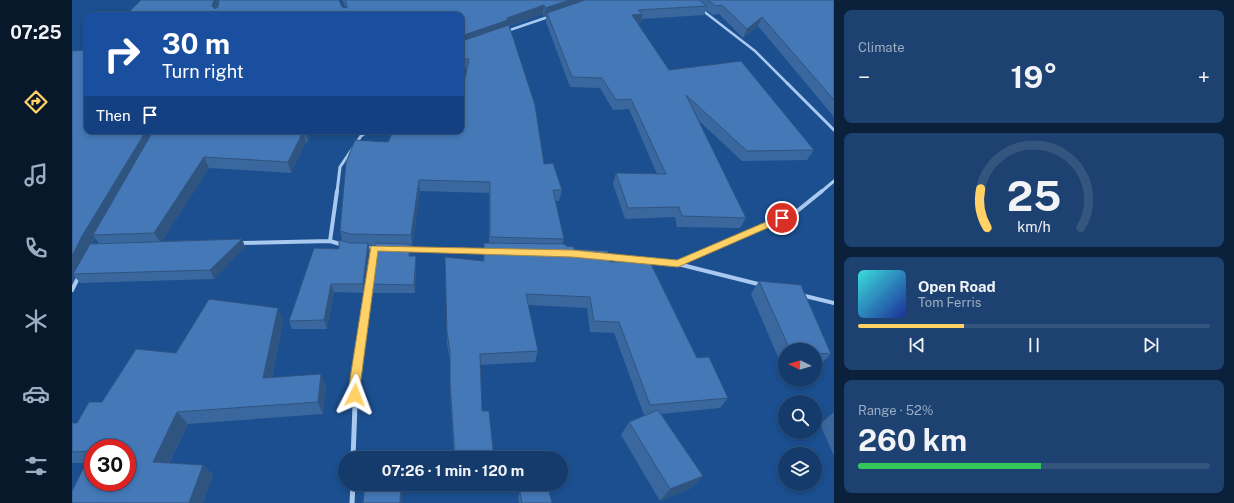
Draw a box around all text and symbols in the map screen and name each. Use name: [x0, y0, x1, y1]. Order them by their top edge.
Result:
text: 07:25: [10, 22, 62, 43]
text: 30 m: [162, 27, 230, 60]
icon: right: [96, 28, 148, 80]
text: Climate: [858, 40, 905, 55]
text: 19°: [1011, 59, 1057, 95]
text: Turn right: [162, 61, 244, 82]
text: −: [858, 64, 870, 90]
text: +: [1198, 64, 1210, 90]
icon: directions: [22, 88, 50, 116]
icon: arrive: [139, 104, 161, 126]
text: Then: [96, 107, 131, 124]
icon: music: [22, 161, 50, 189]
text: 25: [1007, 171, 1061, 220]
pin: [765, 201, 799, 235]
icon: arrive: [771, 207, 793, 229]
text: km/h: [1017, 217, 1051, 234]
icon: phone: [22, 234, 50, 262]
text: Open Road: [918, 278, 996, 295]
text: Tom Ferris: [918, 295, 981, 310]
icon: climate: [22, 307, 50, 335]
icon: previous: [906, 334, 928, 356]
icon: pause: [1023, 334, 1045, 356]
icon: next: [1140, 334, 1162, 356]
north arrow: [778, 343, 822, 387]
map controls: [778, 343, 822, 491]
position arrow: [334, 374, 376, 416]
icon: car: [22, 380, 50, 408]
button: search: [778, 395, 822, 439]
text: Range · 52%: [858, 403, 934, 418]
text: 260 km: [858, 422, 967, 458]
speed limit sign: 30: [84, 439, 136, 491]
button: layers: [778, 447, 822, 491]
icon: filters: [22, 452, 50, 480]
text: 07:26 · 1 min · 120 m: [382, 462, 524, 479]

